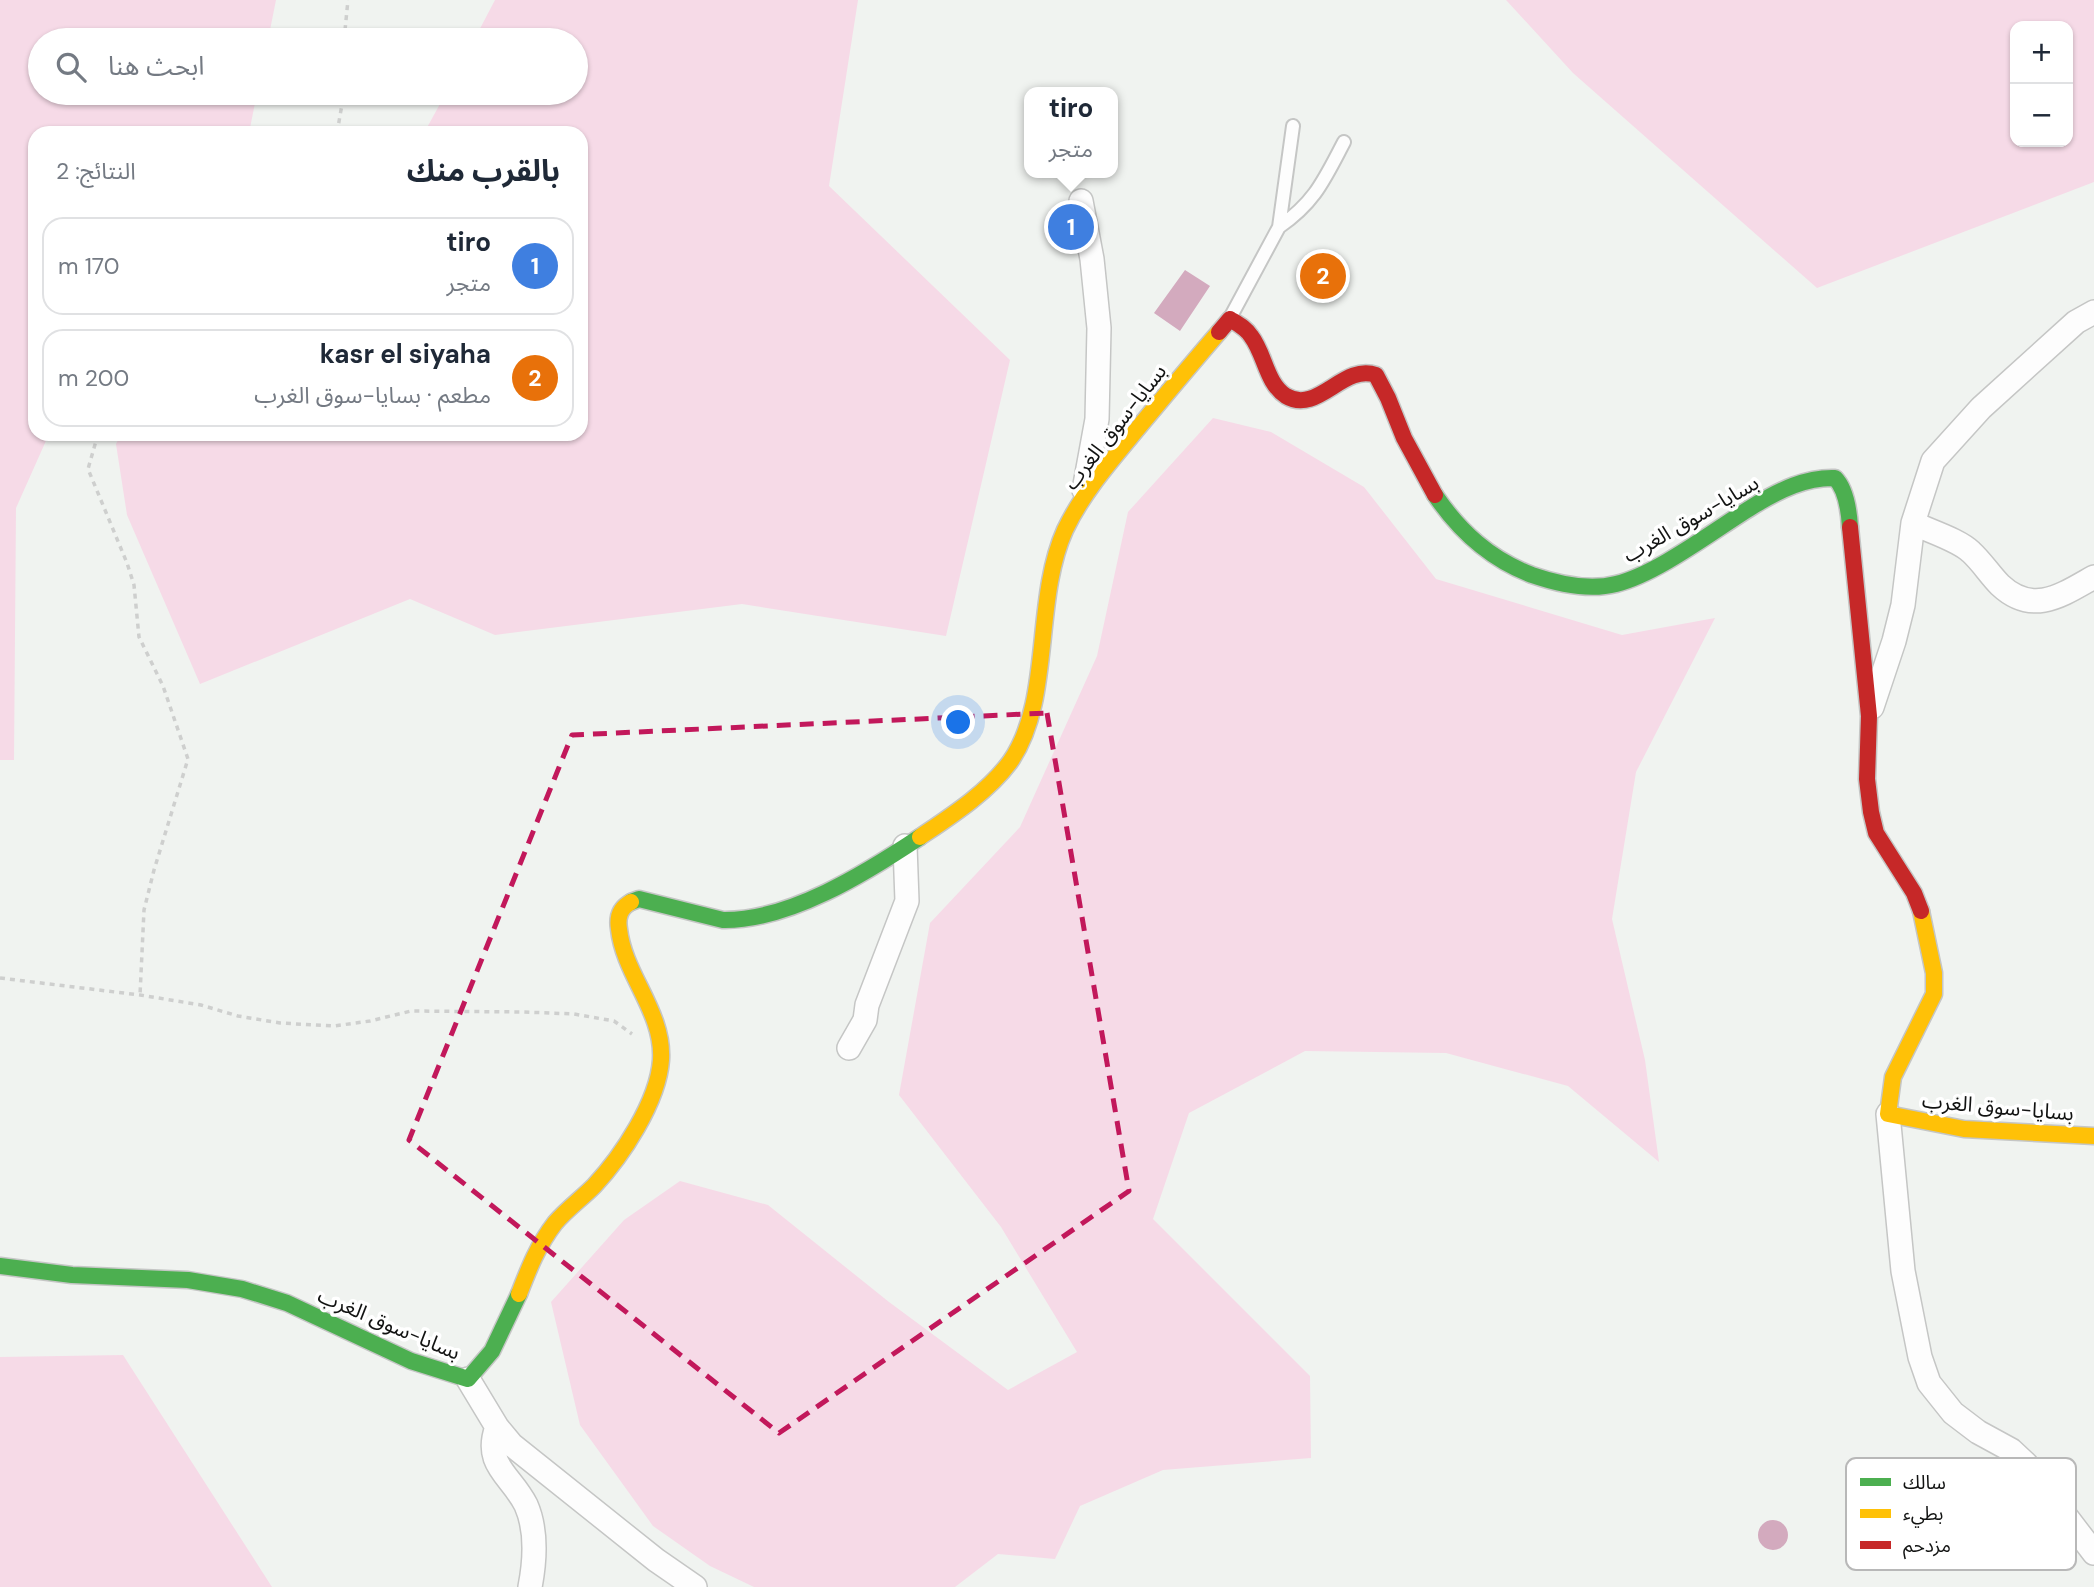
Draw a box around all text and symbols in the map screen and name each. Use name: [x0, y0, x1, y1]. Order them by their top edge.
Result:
map controls: [2010, 21, 2073, 147]
button: +: [2010, 21, 2073, 84]
search box: [28, 28, 588, 105]
icon: search: [52, 48, 90, 86]
text: ابحث هنا: [108, 49, 205, 83]
button: −: [2010, 84, 2073, 147]
popup: [1024, 87, 1118, 178]
text: tiro: [1049, 91, 1093, 125]
text: متجر: [1049, 134, 1093, 164]
text: بالقرب منك: [407, 151, 560, 190]
text: النتائج: 2: [56, 156, 136, 186]
pin: 1: [1048, 201, 1094, 253]
text: tiro: [446, 225, 491, 259]
pin: 2: [1300, 250, 1346, 302]
text: 170 m: [58, 251, 120, 281]
text: 1: [531, 251, 539, 281]
text: متجر: [447, 268, 491, 298]
text: kasr el siyaha: [320, 337, 491, 371]
street label: بسايا-سوق الغرب: [1057, 358, 1173, 496]
text: 200 m: [58, 363, 129, 393]
text: 2: [528, 363, 542, 393]
text: مطعم · بسايا-سوق الغرب: [254, 380, 491, 410]
street label: بسايا-سوق الغرب: [1618, 469, 1764, 569]
your location: [941, 705, 975, 739]
street label: بسايا-سوق الغرب: [1921, 1086, 2075, 1128]
street label: بسايا-سوق الغرب: [313, 1281, 465, 1367]
legend: [1846, 1458, 2076, 1570]
text: سالك: [1903, 1470, 1946, 1495]
text: بطيء: [1903, 1501, 1943, 1528]
text: مزدحم: [1903, 1533, 1951, 1560]

